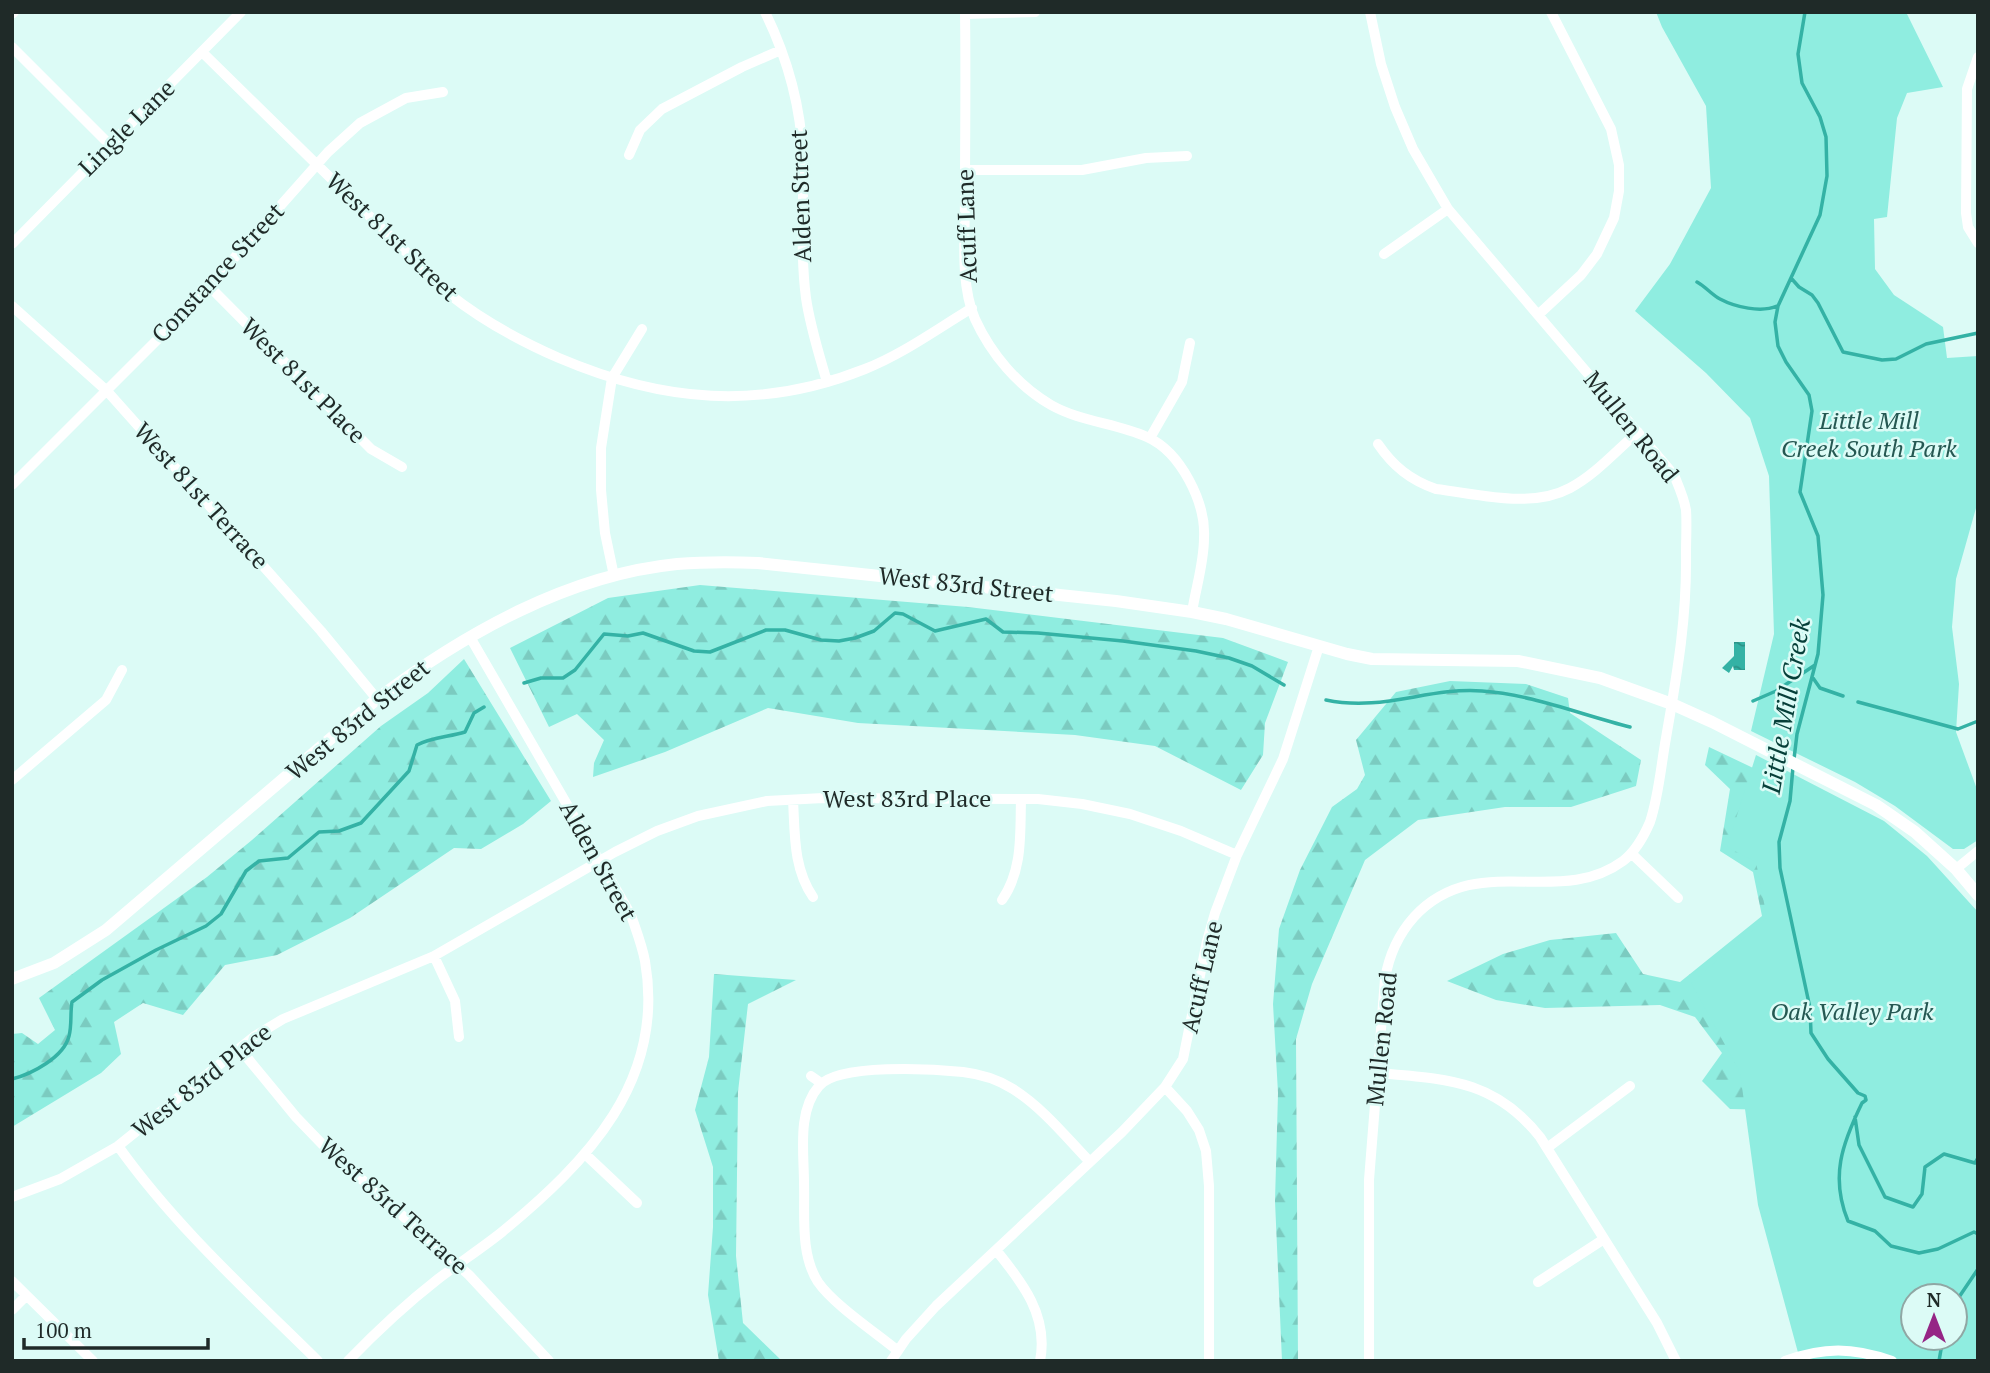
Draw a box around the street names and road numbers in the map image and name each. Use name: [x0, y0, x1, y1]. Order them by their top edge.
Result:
street label: Lingle Lane: [71, 72, 181, 182]
street label: Alden Street: [782, 129, 818, 263]
street label: West 81st Street: [319, 165, 466, 308]
street label: Acuff Lane: [948, 168, 984, 284]
street label: Constance Street: [144, 195, 291, 349]
street label: West 81st Place: [234, 311, 373, 450]
street label: Mullen Road: [1577, 364, 1687, 489]
street label: West 81st Terrace: [127, 415, 276, 576]
street label: West 83rd Street: [877, 559, 1055, 609]
street label: West 83rd Street: [279, 651, 436, 787]
street label: West 83rd Place: [823, 782, 991, 814]
street label: Alden Street: [553, 795, 645, 927]
street label: Acuff Lane: [1173, 917, 1229, 1036]
street label: Mullen Road: [1358, 970, 1404, 1108]
street label: West 83rd Place: [125, 1016, 278, 1145]
street label: West 83rd Terrace: [312, 1130, 475, 1281]

